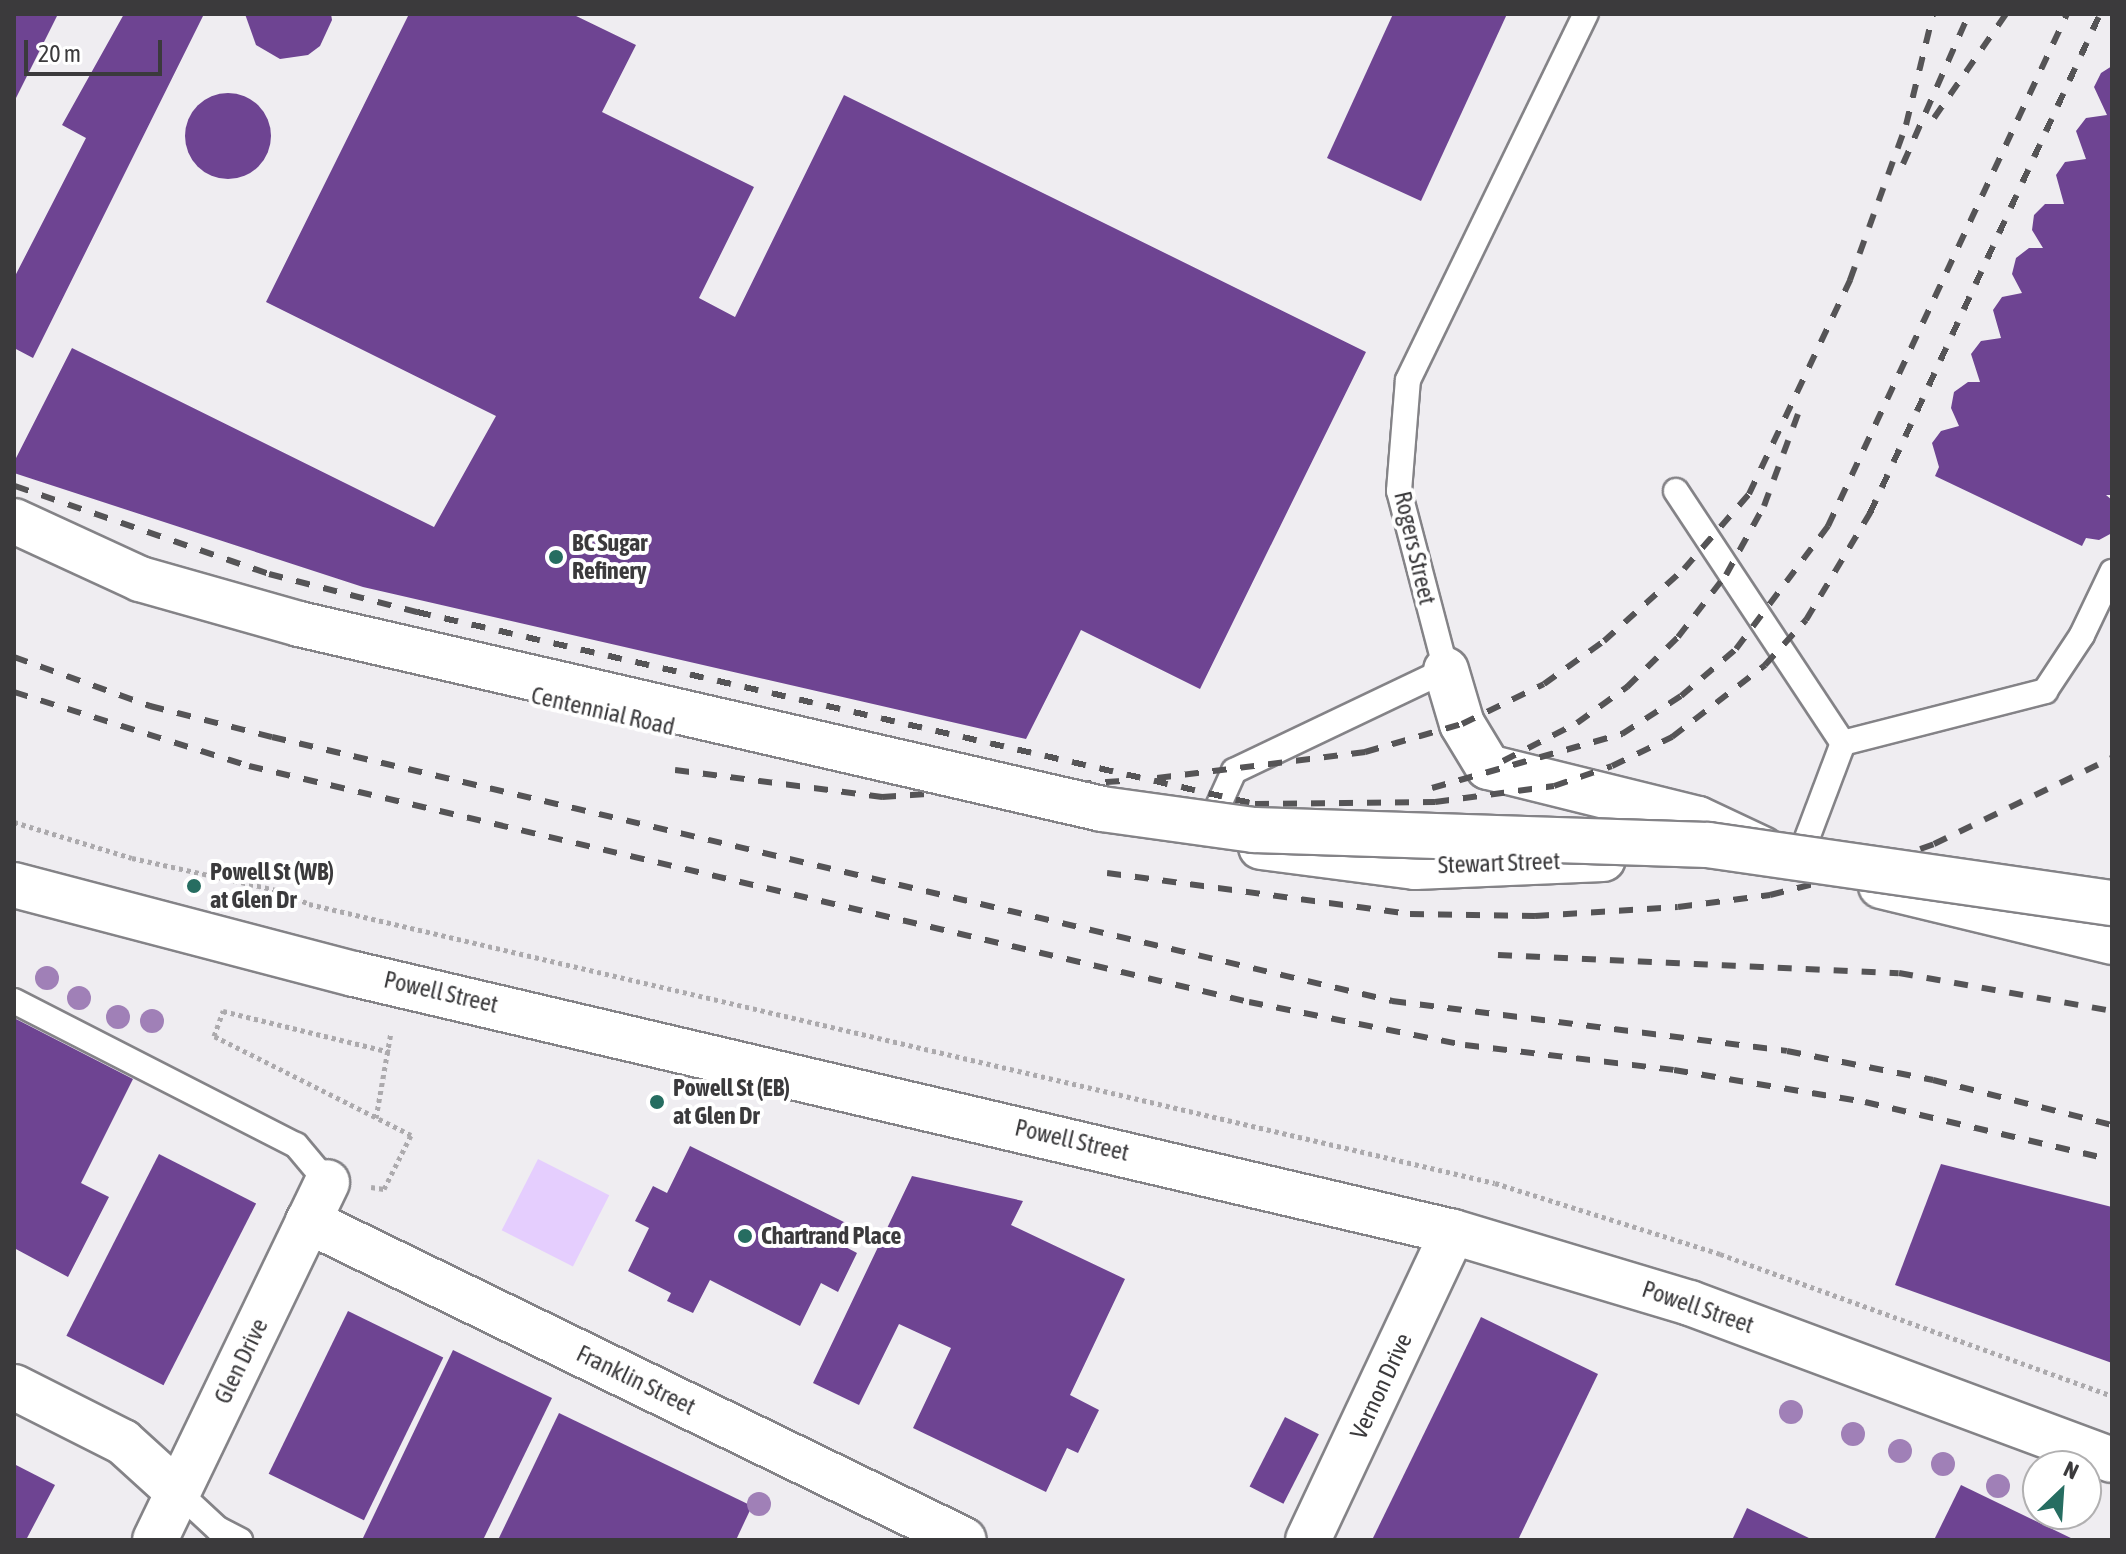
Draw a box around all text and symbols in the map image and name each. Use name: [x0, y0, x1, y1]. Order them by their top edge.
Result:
scale bar: [28, 24, 166, 74]
text: 20 m: [38, 40, 81, 67]
street label: Rogers Street: [1388, 488, 1442, 608]
place label: BC Sugar Refinery: [572, 529, 647, 585]
marker: BC Sugar Refinery: [547, 548, 565, 566]
street label: Centennial Road: [528, 681, 678, 741]
street label: Stewart Street: [1437, 846, 1561, 880]
place label: Powell St (WB) at Glen Dr: [210, 858, 334, 914]
marker: Powell St (WB) at Glen Dr: [185, 877, 203, 895]
street label: Powell Street: [381, 965, 501, 1019]
place label: Powell St (EB) at Glen Dr: [673, 1074, 790, 1130]
marker: Powell St (EB) at Glen Dr: [648, 1093, 666, 1111]
street label: Powell Street: [1012, 1113, 1132, 1167]
place label: Chartrand Place: [761, 1222, 901, 1250]
marker: Chartrand Place: [736, 1227, 754, 1245]
street label: Powell Street: [1638, 1274, 1758, 1340]
street label: Glen Drive: [208, 1314, 274, 1408]
street label: Vernon Drive: [1344, 1329, 1418, 1443]
street label: Franklin Street: [572, 1339, 700, 1421]
north arrow: [2022, 1450, 2102, 1530]
text: N: [2060, 1456, 2083, 1485]

